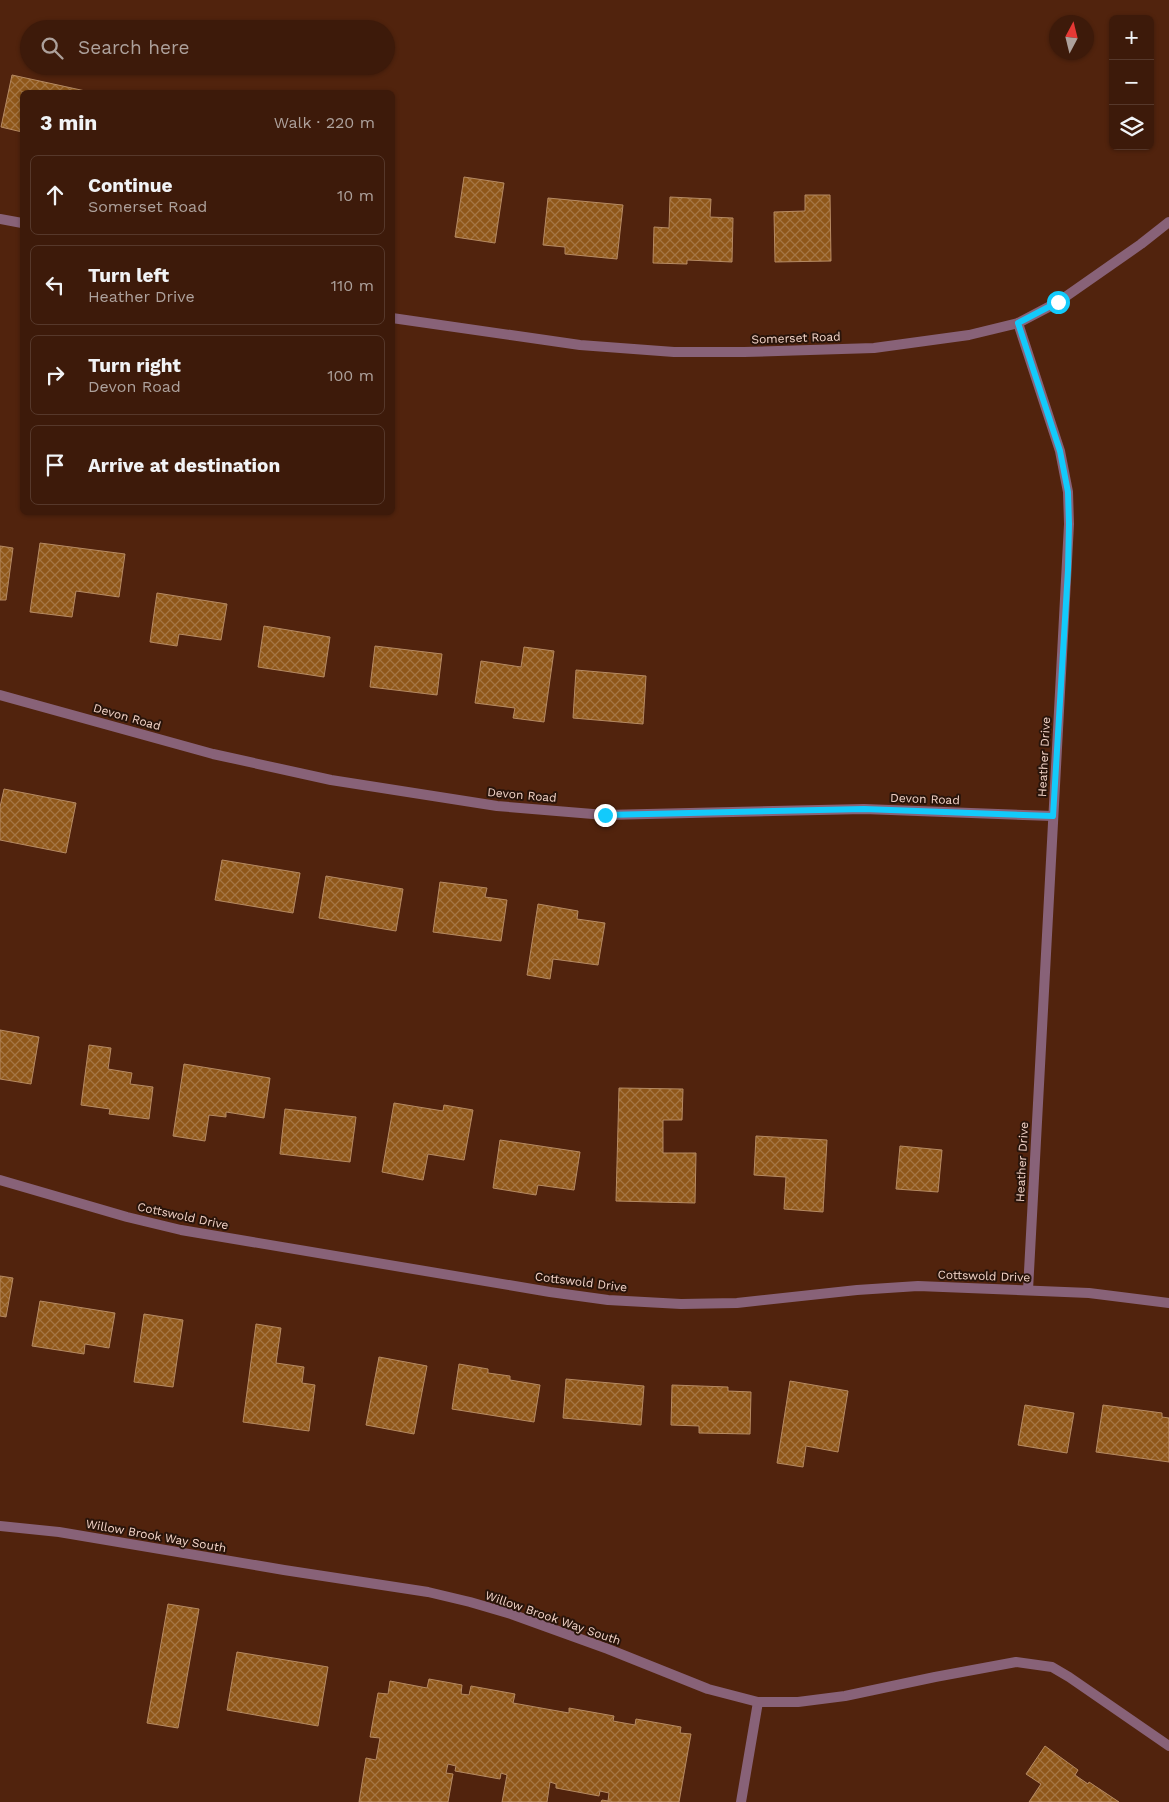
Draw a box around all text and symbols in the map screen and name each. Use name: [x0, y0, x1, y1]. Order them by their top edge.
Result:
north arrow: [1049, 15, 1094, 60]
map controls: [1109, 15, 1154, 150]
button: +: [1109, 15, 1154, 60]
search box: [20, 20, 395, 75]
icon: search: [38, 34, 66, 62]
text: Search here: [78, 36, 189, 59]
button: −: [1109, 60, 1154, 105]
button: layers: [1109, 105, 1154, 150]
text: 3 min: [40, 110, 97, 135]
text: Walk · 220 m: [274, 113, 375, 132]
text: Continue: [88, 174, 172, 197]
icon: ahead: [41, 181, 69, 209]
text: 10 m: [337, 186, 374, 205]
text: Somerset Road: [88, 197, 207, 216]
text: Turn left: [88, 264, 169, 287]
icon: left: [41, 271, 69, 299]
text: 110 m: [331, 276, 374, 295]
text: Heather Drive: [88, 287, 195, 306]
route start: [1047, 291, 1070, 314]
street label: Somerset Road: [751, 329, 841, 347]
text: Turn right: [88, 354, 181, 377]
icon: right: [41, 361, 69, 389]
text: 100 m: [327, 366, 374, 385]
text: Devon Road: [88, 377, 181, 396]
icon: arrive: [41, 451, 69, 479]
text: Arrive at destination: [88, 454, 280, 477]
street label: Devon Road: [92, 701, 162, 733]
street label: Heather Drive: [1035, 717, 1053, 797]
street label: Devon Road: [487, 785, 557, 805]
street label: Devon Road: [890, 791, 960, 807]
route end: [594, 804, 617, 827]
street label: Heather Drive: [1013, 1122, 1031, 1202]
street label: Cottswold Drive: [136, 1200, 230, 1233]
street label: Cottswold Drive: [937, 1267, 1031, 1285]
street label: Cottswold Drive: [534, 1269, 628, 1295]
street label: Willow Brook Way South: [85, 1517, 227, 1555]
street label: Willow Brook Way South: [483, 1588, 623, 1648]

